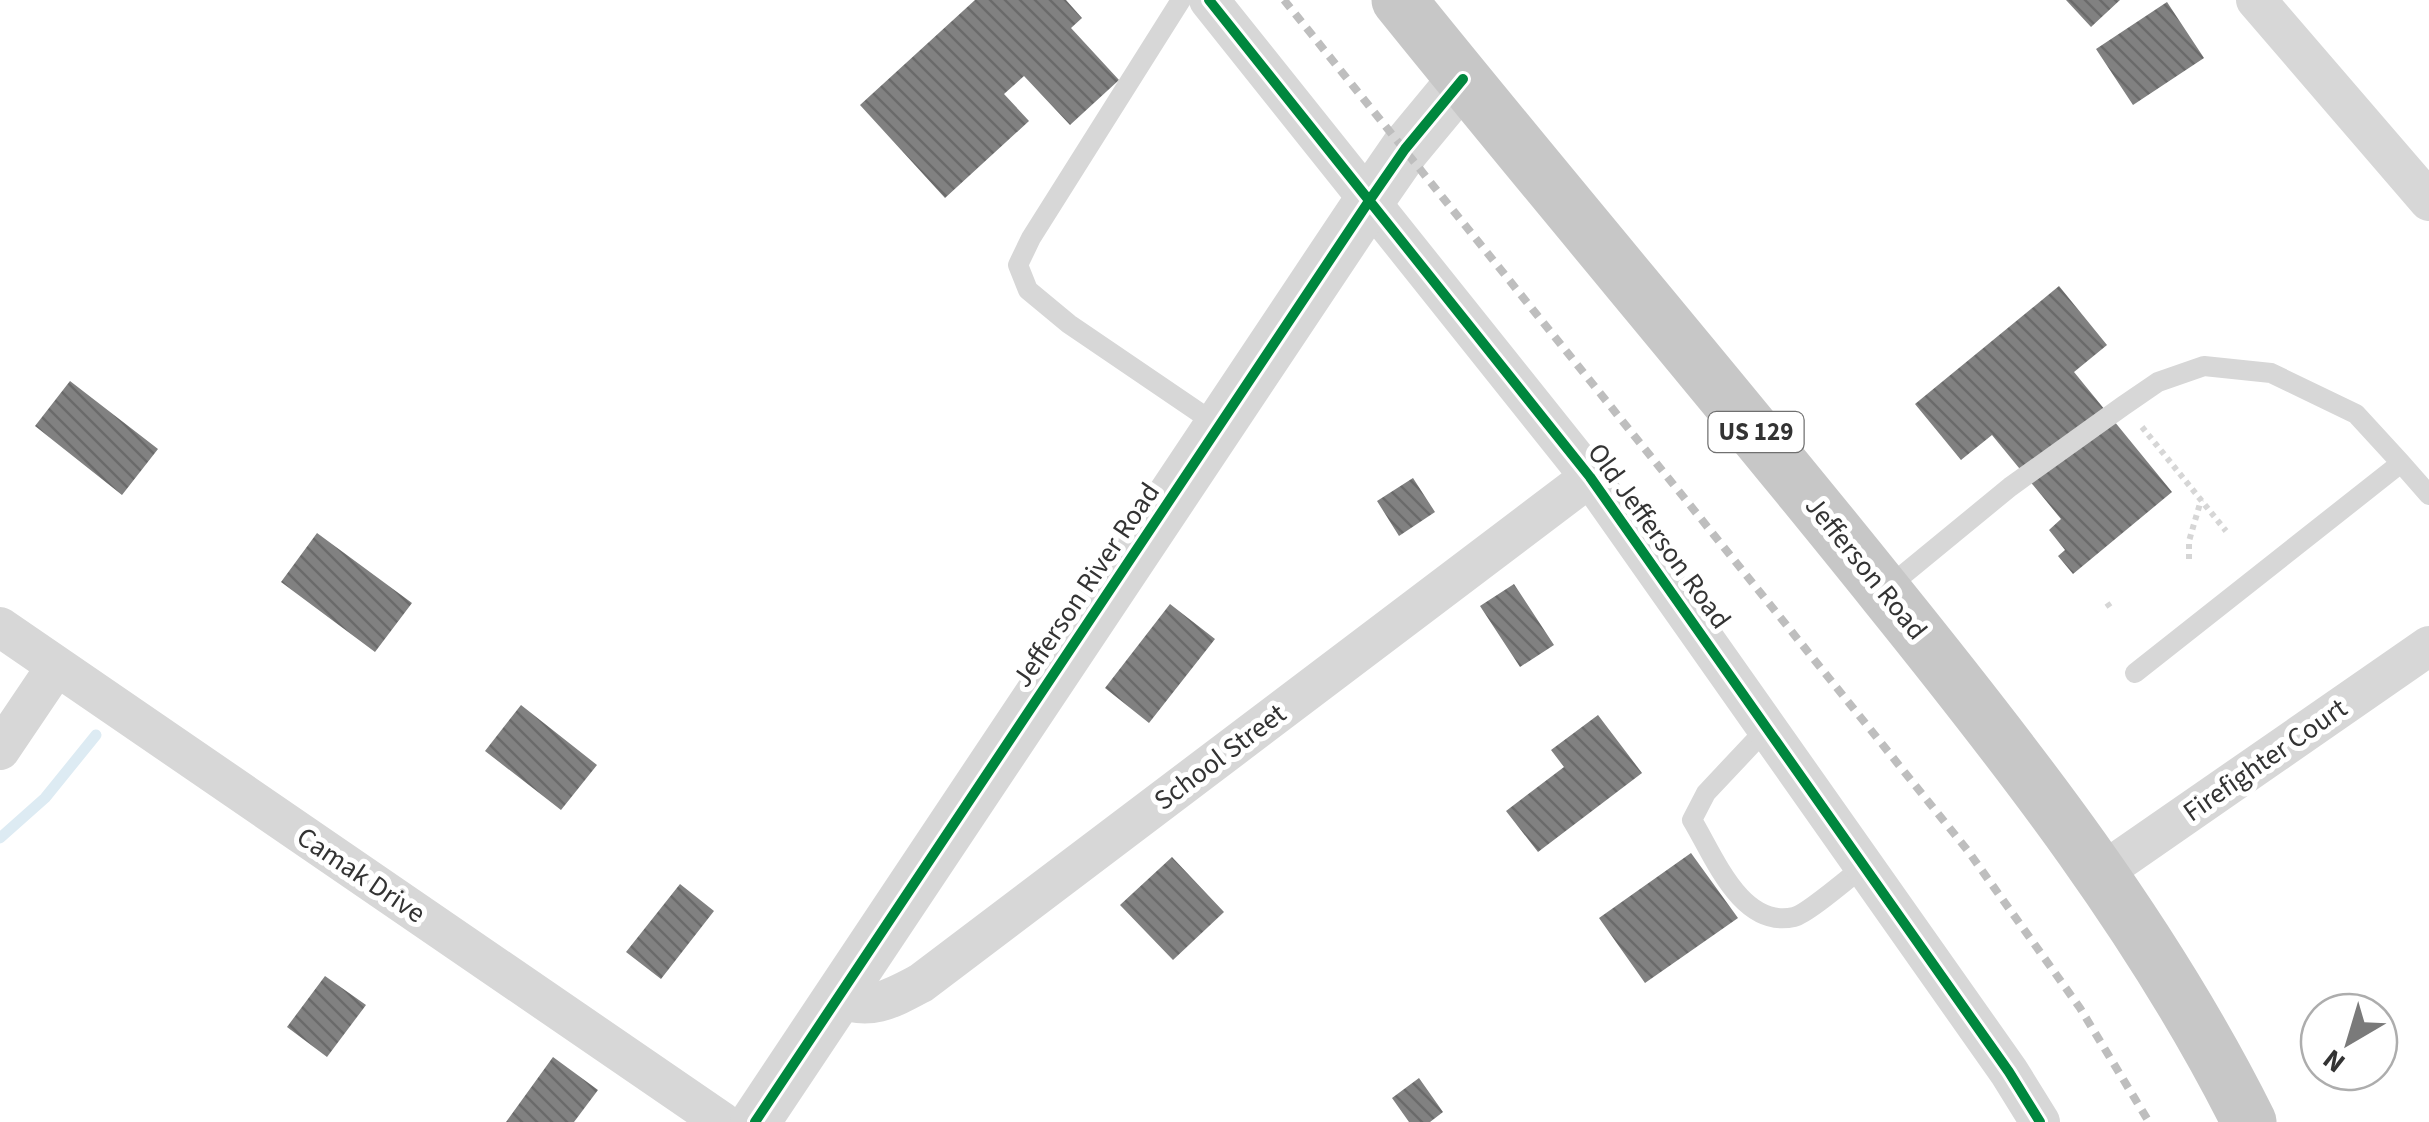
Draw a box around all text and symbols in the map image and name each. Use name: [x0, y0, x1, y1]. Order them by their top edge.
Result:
road number: US 129: [1708, 412, 1804, 452]
street label: Old Jefferson Road: [1578, 435, 1740, 637]
street label: Jefferson River Road: [1002, 475, 1170, 695]
street label: Jefferson Road: [1796, 488, 1936, 648]
street label: Firefighter Court: [2175, 688, 2356, 832]
street label: School Street: [1146, 694, 1295, 820]
street label: Camak Drive: [289, 817, 433, 933]
north arrow: [2299, 992, 2399, 1092]
text: N: [2315, 1039, 2354, 1082]

